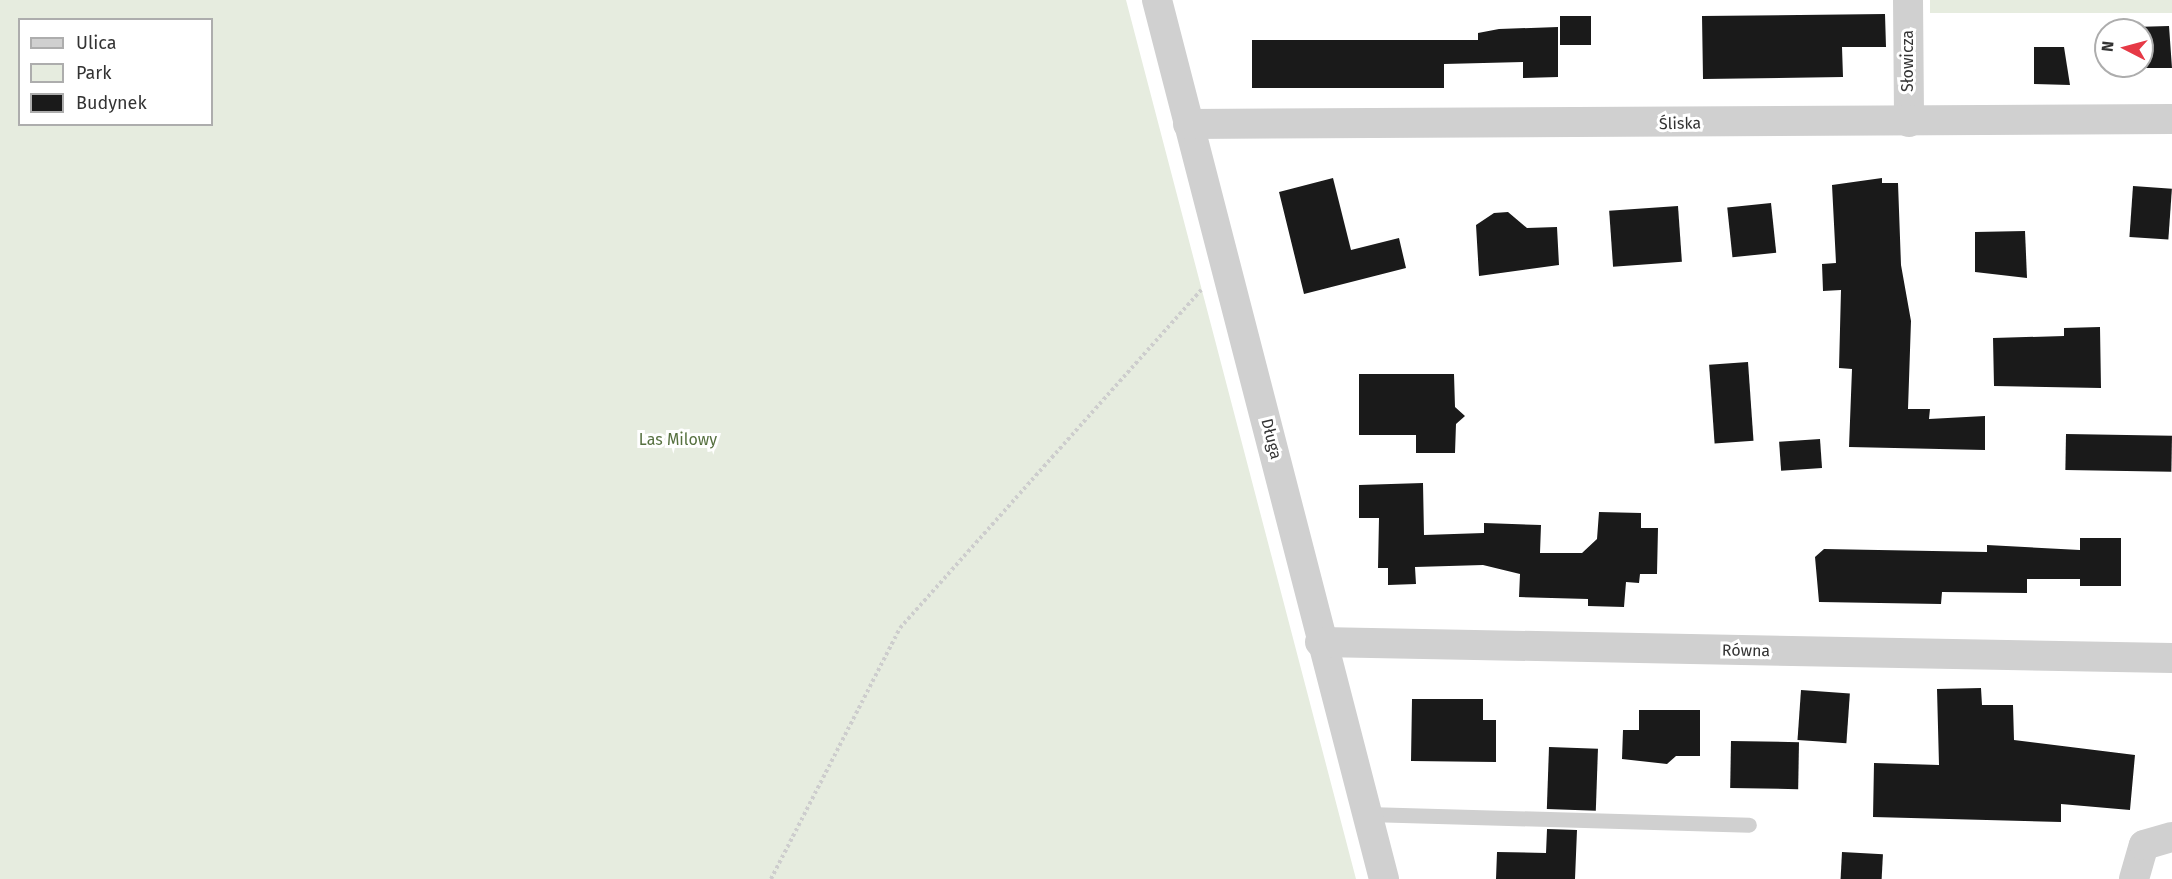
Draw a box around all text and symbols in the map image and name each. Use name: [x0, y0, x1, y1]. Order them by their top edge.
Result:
legend: [18, 18, 213, 126]
north arrow: [2094, 18, 2154, 78]
street label: Słowicza: [1898, 30, 1918, 92]
text: Ulica: [76, 32, 116, 54]
text: N: [2098, 40, 2118, 53]
text: Park: [76, 62, 111, 84]
text: Budynek: [76, 92, 147, 114]
street label: Śliska: [1659, 114, 1701, 134]
street label: Długa: [1257, 417, 1285, 461]
park label: Las Milowy: [639, 430, 717, 450]
street label: Równa: [1722, 641, 1770, 661]

